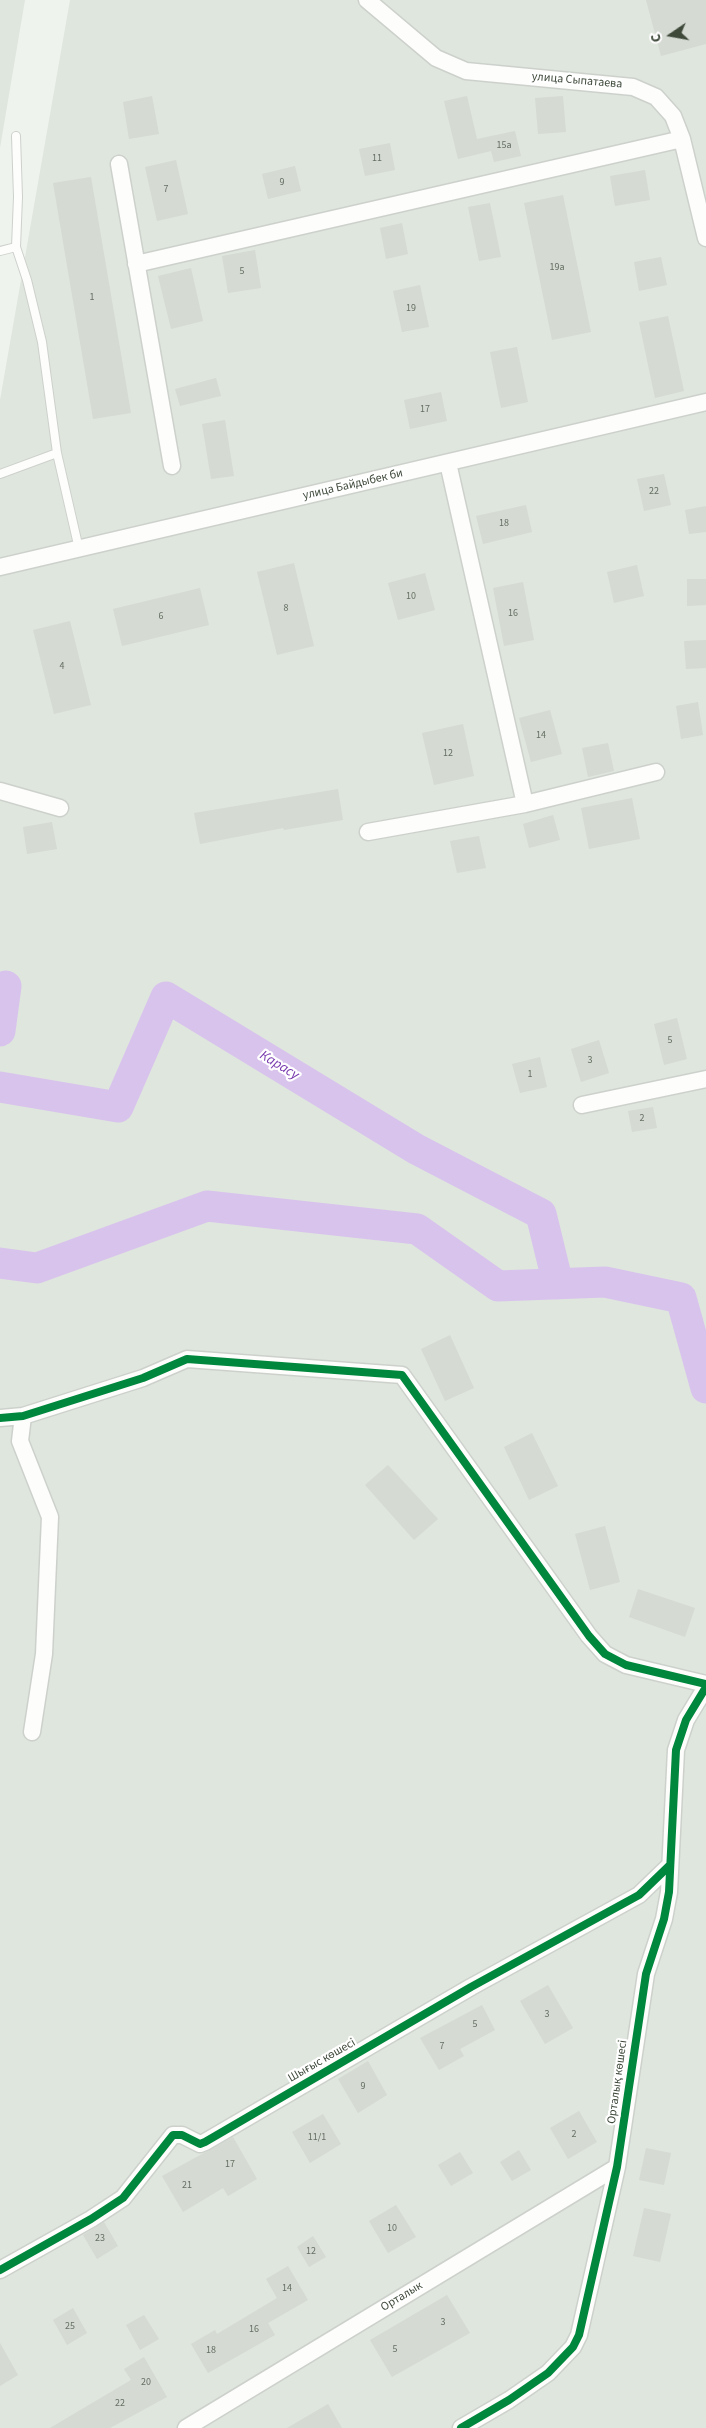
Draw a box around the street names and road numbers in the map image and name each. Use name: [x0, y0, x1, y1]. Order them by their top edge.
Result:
street label: улица Сыпатаева: [531, 70, 623, 92]
street label: улица Байдыбек би: [302, 466, 404, 504]
street label: Шығыс көшесі: [286, 2036, 358, 2086]
street label: Орталық көшесі: [605, 2039, 631, 2125]
street label: Орталык: [379, 2279, 425, 2315]

